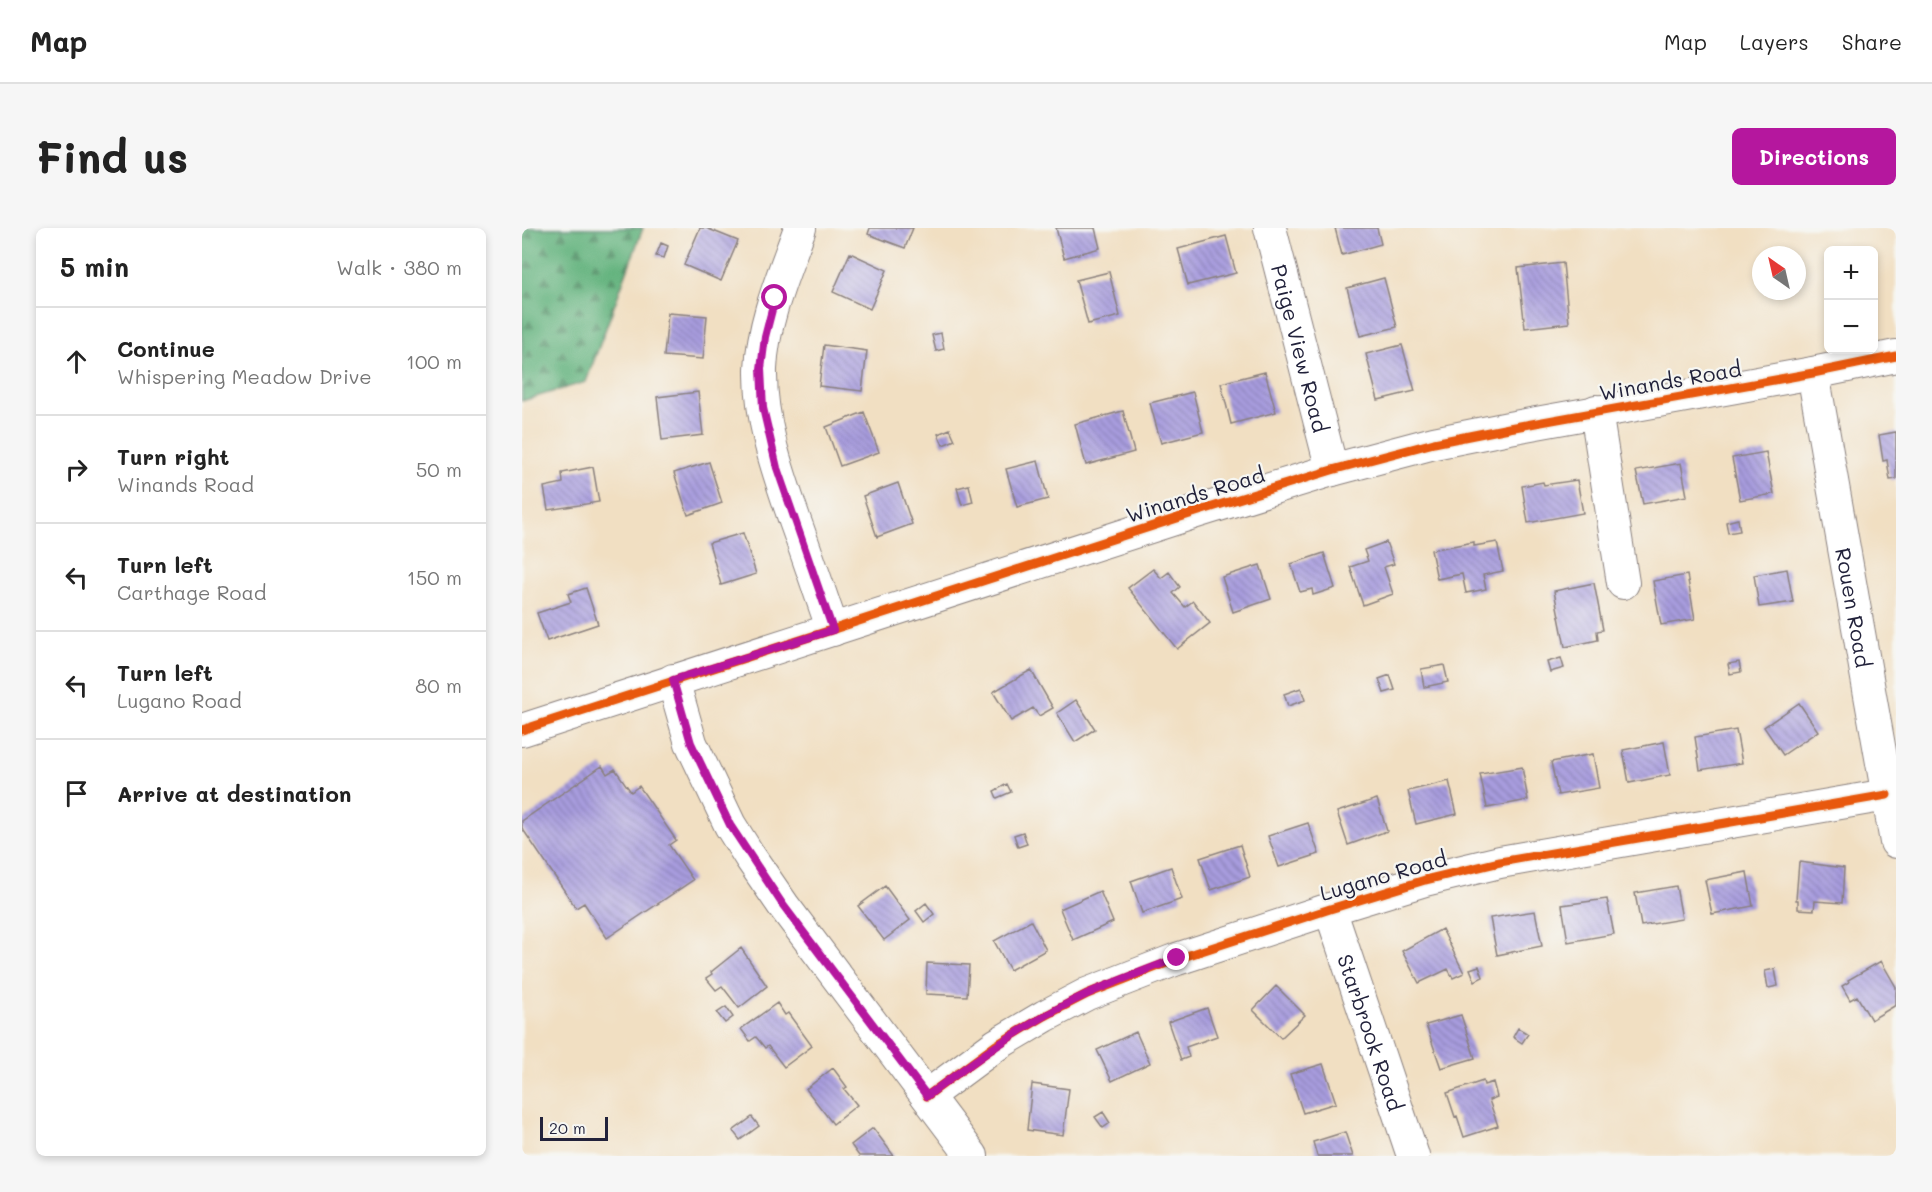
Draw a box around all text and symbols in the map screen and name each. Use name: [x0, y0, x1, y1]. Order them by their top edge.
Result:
text: Map: [30, 23, 87, 59]
text: Map: [1664, 28, 1707, 55]
text: Layers: [1740, 28, 1809, 55]
text: Share: [1842, 28, 1902, 55]
button: Directions: [1732, 128, 1896, 185]
text: Find us: [36, 129, 188, 184]
north arrow: [1752, 246, 1806, 300]
map controls: [1824, 246, 1878, 354]
button: +: [1824, 246, 1878, 300]
text: 5 min: [60, 250, 129, 284]
text: Walk · 380 m: [336, 254, 462, 280]
street label: Paige View Road: [1266, 261, 1335, 435]
route start: [761, 284, 787, 310]
button: −: [1824, 300, 1878, 354]
text: Continue: [117, 334, 215, 363]
icon: ahead: [60, 345, 93, 378]
text: 100 m: [406, 348, 462, 374]
street label: Winands Road: [1597, 354, 1743, 406]
text: Whispering Meadow Drive: [117, 363, 372, 389]
text: Turn right: [117, 442, 229, 471]
icon: right: [60, 453, 93, 486]
text: 50 m: [416, 456, 462, 482]
street label: Winands Road: [1122, 460, 1268, 528]
text: Winands Road: [117, 471, 254, 497]
street label: Rouen Road: [1831, 545, 1878, 669]
text: Turn left: [117, 550, 213, 579]
icon: left: [60, 561, 93, 594]
text: 150 m: [407, 564, 462, 590]
text: Carthage Road: [117, 579, 267, 605]
text: Turn left: [117, 658, 213, 687]
icon: left: [60, 669, 93, 702]
text: 80 m: [415, 672, 462, 698]
text: Lugano Road: [117, 687, 242, 713]
icon: arrive: [60, 777, 93, 810]
text: Arrive at destination: [117, 779, 352, 808]
street label: Lugano Road: [1316, 844, 1450, 906]
route end: [1163, 944, 1189, 970]
street label: Starbrook Road: [1333, 950, 1410, 1114]
scale bar: [540, 1114, 608, 1142]
text: 20 m: [549, 1117, 586, 1138]

